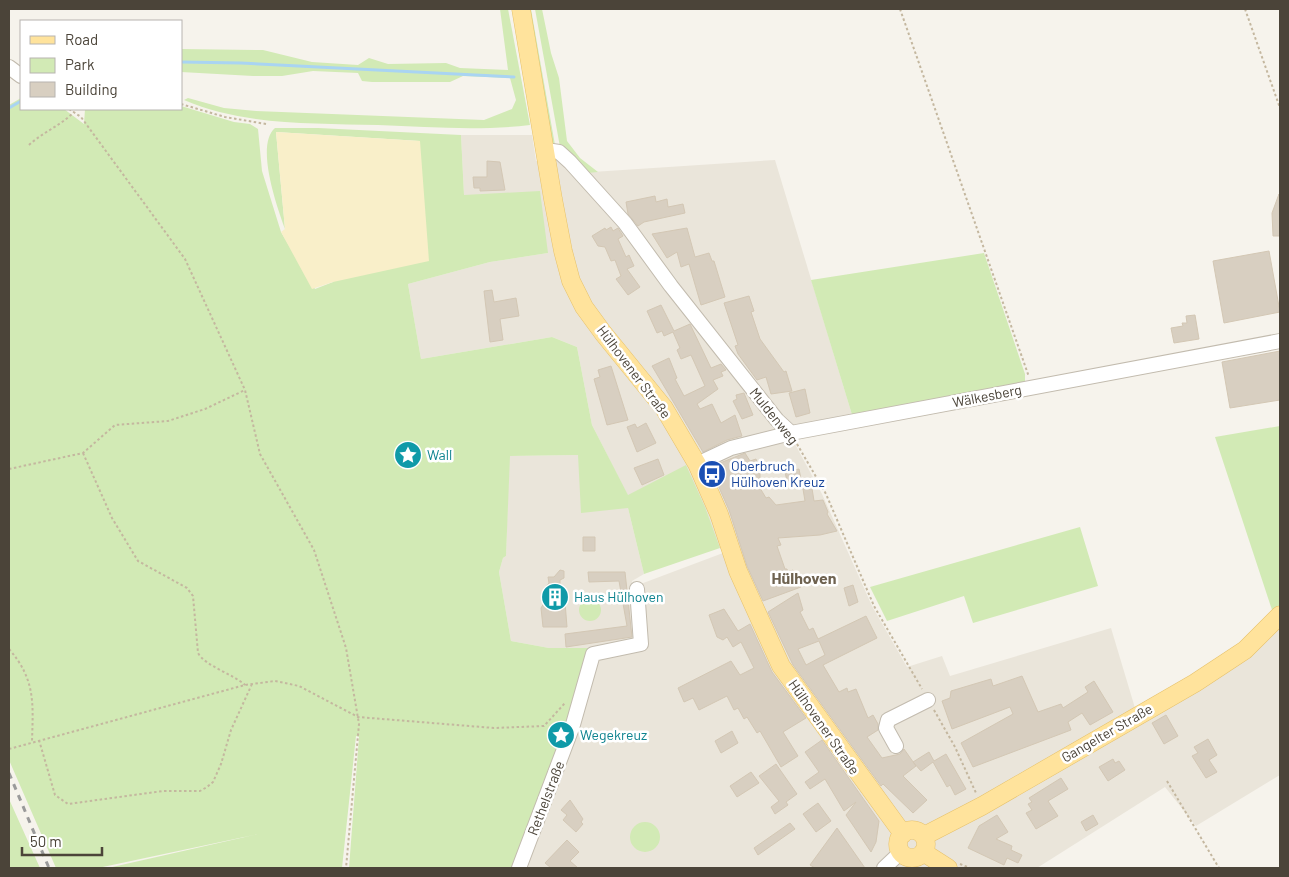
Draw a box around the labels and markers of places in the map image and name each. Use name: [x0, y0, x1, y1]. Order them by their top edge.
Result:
place icon: Wall: [393, 440, 423, 470]
place label: Wall: [427, 446, 452, 463]
place label: Oberbruch Hülhoven Kreuz: [731, 457, 825, 490]
bus stop icon: Oberbruch Hülhoven Kreuz: [697, 459, 727, 489]
building icon: Haus Hülhoven: [540, 582, 570, 612]
place label: Haus Hülhoven: [574, 588, 664, 605]
place icon: Wegekreuz: [546, 720, 576, 750]
place label: Wegekreuz: [580, 726, 647, 743]

